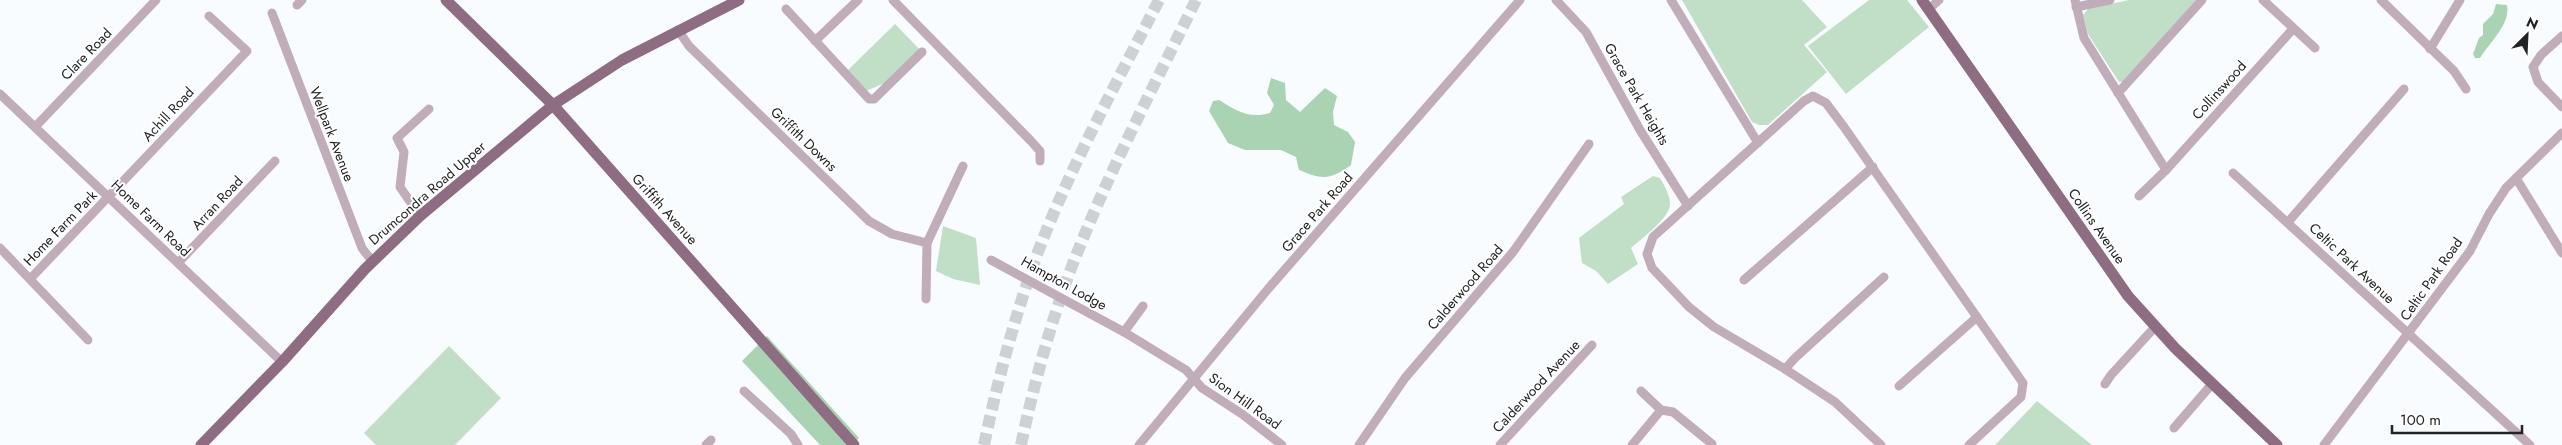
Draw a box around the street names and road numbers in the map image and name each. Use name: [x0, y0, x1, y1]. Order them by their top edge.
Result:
street label: Clare Road: [56, 23, 116, 85]
street label: Grace Park Heights: [1600, 39, 1675, 149]
street label: Collinswood: [2187, 56, 2251, 124]
street label: Achill Road: [138, 82, 198, 146]
street label: Wellpark Avenue: [305, 84, 359, 184]
street label: Griffith Downs: [766, 102, 842, 176]
street label: Drumcondra Road Upper: [364, 136, 490, 249]
street label: Grace Park Road: [1277, 168, 1357, 256]
street label: Griffith Avenue: [628, 169, 702, 249]
street label: Arran Road: [187, 172, 247, 234]
street label: Home Farm Road: [107, 175, 195, 261]
street label: Collins Avenue: [2064, 184, 2130, 268]
street label: Home Farm Park: [19, 185, 102, 270]
street label: Celtic Park Avenue: [2305, 218, 2399, 308]
street label: Celtic Park Road: [2395, 233, 2467, 325]
street label: Calderwood Road: [1422, 240, 1508, 334]
street label: Hampton Lodge: [1017, 251, 1111, 315]
street label: Calderwood Avenue: [1488, 335, 1584, 437]
street label: Sion Hill Road: [1205, 368, 1285, 434]

